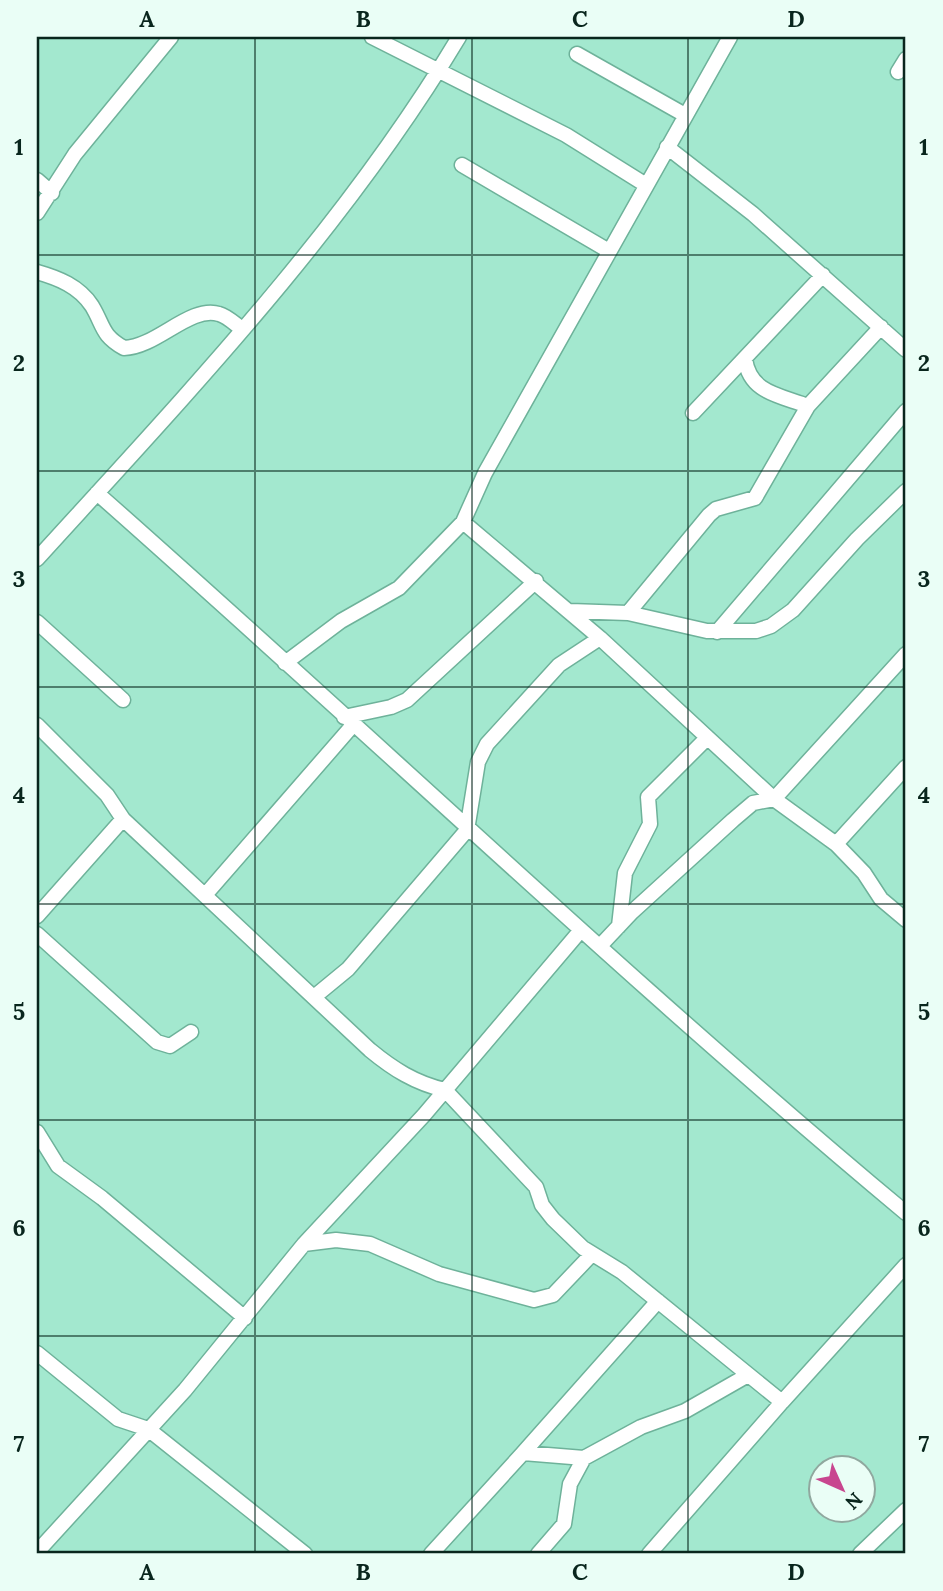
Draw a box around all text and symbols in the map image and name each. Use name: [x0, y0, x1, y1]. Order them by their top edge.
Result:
text: A: [139, 4, 155, 33]
text: B: [355, 4, 371, 33]
text: C: [572, 4, 588, 33]
text: D: [787, 4, 805, 33]
text: 1: [14, 132, 24, 161]
text: 1: [919, 132, 929, 161]
text: 2: [13, 348, 25, 377]
text: 2: [918, 348, 930, 377]
text: 3: [13, 564, 25, 593]
text: 3: [918, 564, 930, 593]
text: 4: [13, 780, 25, 809]
text: 4: [918, 780, 930, 809]
text: 5: [13, 997, 25, 1026]
text: 5: [918, 997, 930, 1026]
text: 6: [12, 1213, 26, 1242]
text: 6: [917, 1213, 931, 1242]
text: 7: [14, 1429, 25, 1458]
text: 7: [919, 1429, 930, 1458]
north arrow: [806, 1454, 876, 1524]
text: N: [840, 1487, 868, 1515]
text: A: [139, 1557, 155, 1586]
text: B: [355, 1557, 371, 1586]
text: C: [572, 1557, 588, 1586]
text: D: [787, 1557, 805, 1586]

